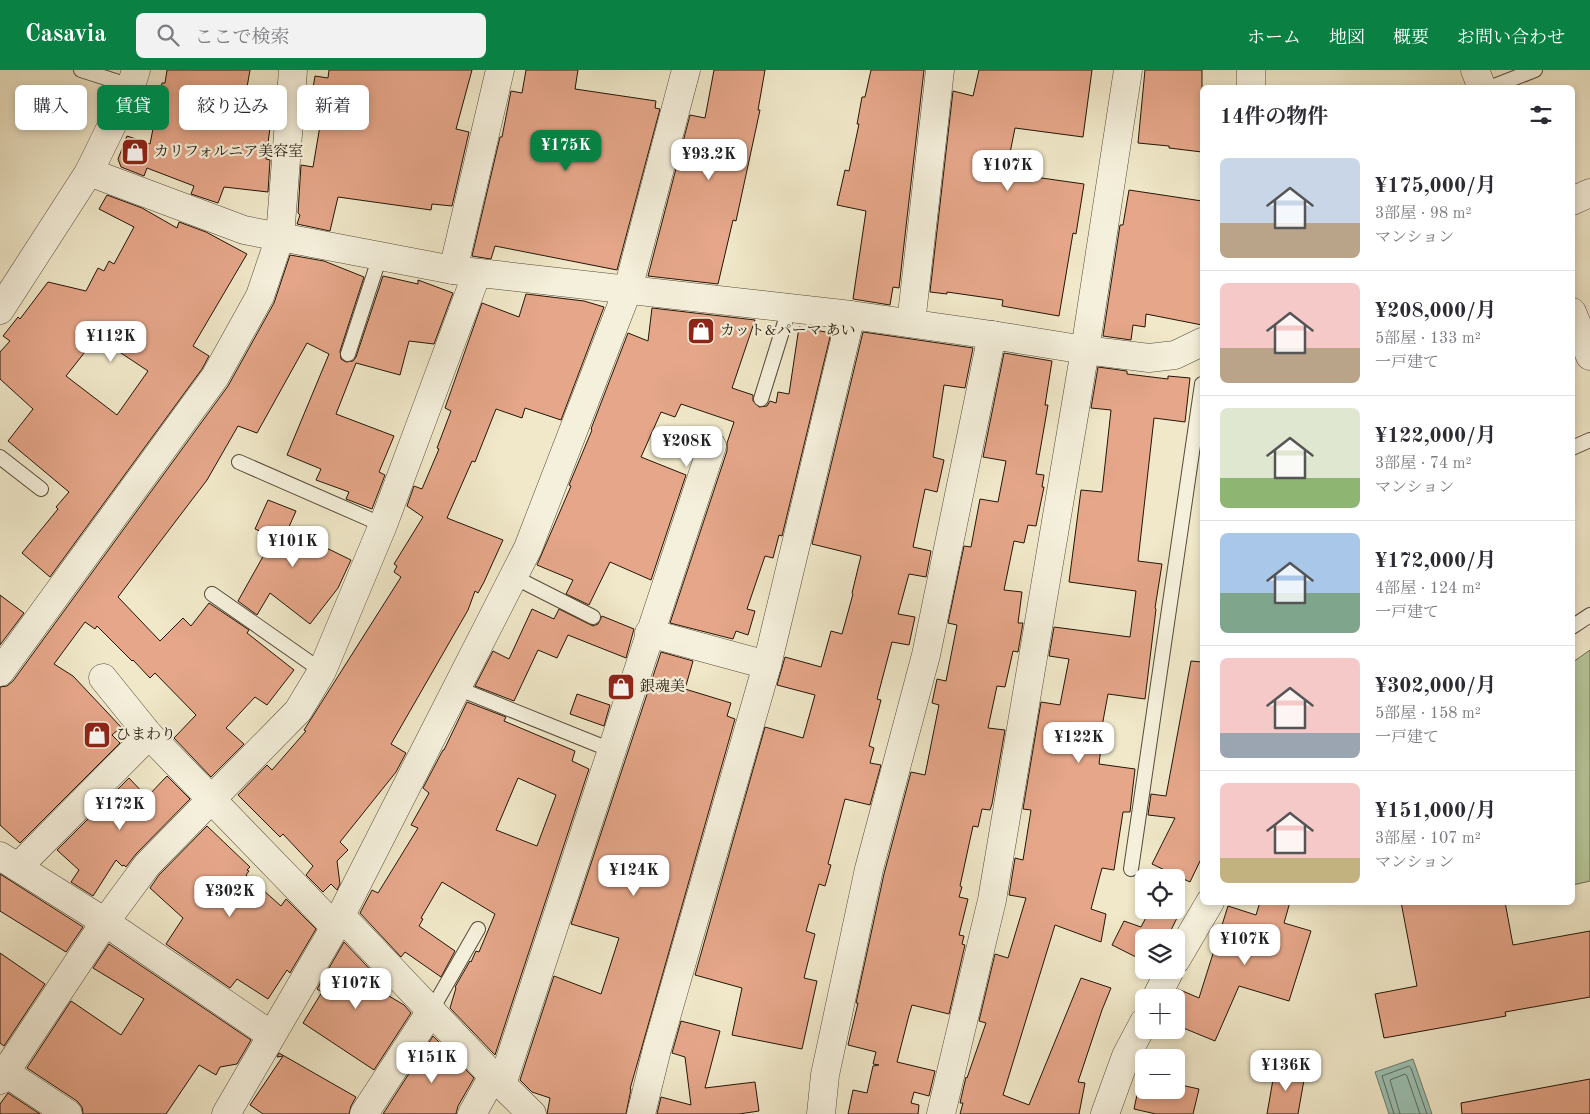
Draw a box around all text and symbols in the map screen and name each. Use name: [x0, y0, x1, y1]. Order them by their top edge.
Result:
search box: [136, 13, 486, 58]
icon: search: [154, 21, 182, 49]
text: Casavia: [25, 23, 106, 47]
text: ここで検索: [194, 29, 289, 48]
text: ホーム: [1247, 29, 1301, 47]
text: 地図: [1329, 29, 1365, 47]
text: 概要: [1393, 29, 1429, 47]
text: お問い合わせ: [1457, 29, 1565, 47]
chip: 購入: [15, 85, 87, 130]
chip: 賃貸: [97, 85, 169, 130]
chip: 絞り込み: [179, 85, 287, 130]
chip: 新着: [297, 85, 369, 130]
icon: filters: [1527, 101, 1555, 129]
text: 14件の物件: [1220, 107, 1328, 128]
pin: ¥175K: [531, 129, 601, 172]
shop icon: カリフォルニア美容室: [120, 137, 150, 167]
text: ¥175K: [541, 138, 591, 154]
pin: ¥93.2K: [668, 138, 750, 181]
place label: カリフォルニア美容室: [154, 143, 303, 160]
text: ¥93.2K: [682, 147, 736, 163]
pin: ¥107K: [973, 150, 1043, 192]
text: ¥107K: [983, 158, 1033, 174]
text: ¥175,000/月: [1375, 176, 1497, 197]
icon: home: [1260, 178, 1320, 238]
text: 3部屋 · 98 m²: [1375, 206, 1472, 222]
text: マンション: [1375, 230, 1454, 246]
text: ¥208,000/月: [1375, 301, 1497, 322]
icon: home: [1260, 303, 1320, 363]
shop icon: カット&パーマ あい: [686, 316, 716, 346]
pin: ¥112K: [76, 320, 146, 363]
place label: カット&パーマ あい: [720, 323, 856, 339]
text: ¥112K: [86, 329, 136, 345]
text: 5部屋 · 133 m²: [1375, 331, 1481, 347]
text: 一戸建て: [1375, 355, 1439, 371]
pin: ¥208K: [652, 426, 722, 468]
text: ¥122,000/月: [1375, 426, 1497, 447]
icon: home: [1260, 428, 1320, 488]
text: ¥208K: [662, 434, 712, 450]
text: 3部屋 · 74 m²: [1375, 456, 1472, 472]
text: マンション: [1375, 480, 1454, 496]
pin: ¥101K: [258, 526, 328, 568]
text: ¥101K: [268, 534, 318, 550]
text: ¥172,000/月: [1375, 551, 1497, 572]
icon: home: [1260, 553, 1320, 613]
text: 4部屋 · 124 m²: [1375, 581, 1481, 597]
text: 一戸建て: [1375, 605, 1439, 621]
shop icon: 銀魂美: [606, 672, 636, 702]
text: ¥302,000/月: [1375, 676, 1497, 697]
place label: 銀魂美: [640, 678, 685, 695]
icon: home: [1260, 678, 1320, 738]
text: 5部屋 · 158 m²: [1375, 706, 1481, 722]
shop icon: ひまわり: [82, 720, 112, 750]
pin: ¥122K: [1044, 722, 1114, 764]
place label: ひまわり: [116, 727, 176, 743]
text: ¥122K: [1054, 730, 1104, 746]
text: 一戸建て: [1375, 730, 1439, 746]
pin: ¥172K: [85, 788, 155, 831]
text: ¥172K: [95, 797, 145, 813]
text: ¥151,000/月: [1375, 801, 1497, 822]
icon: home: [1260, 803, 1320, 863]
text: 3部屋 · 107 m²: [1375, 831, 1481, 847]
pin: ¥124K: [599, 854, 669, 897]
text: マンション: [1375, 855, 1454, 871]
text: ¥124K: [609, 863, 659, 879]
map controls: [1135, 869, 1185, 1099]
button: locate: [1135, 869, 1185, 919]
pin: ¥302K: [195, 876, 265, 918]
text: ¥302K: [205, 884, 255, 900]
pin: ¥107K: [1210, 924, 1280, 966]
button: layers: [1135, 929, 1185, 979]
text: ¥107K: [1220, 932, 1270, 948]
pin: ¥107K: [321, 968, 391, 1010]
text: ¥107K: [331, 976, 381, 992]
button: +: [1135, 989, 1185, 1039]
pin: ¥151K: [397, 1042, 467, 1084]
button: −: [1135, 1049, 1185, 1099]
text: ¥151K: [407, 1050, 457, 1066]
pin: ¥136K: [1251, 1050, 1321, 1092]
text: ¥136K: [1261, 1058, 1311, 1074]

